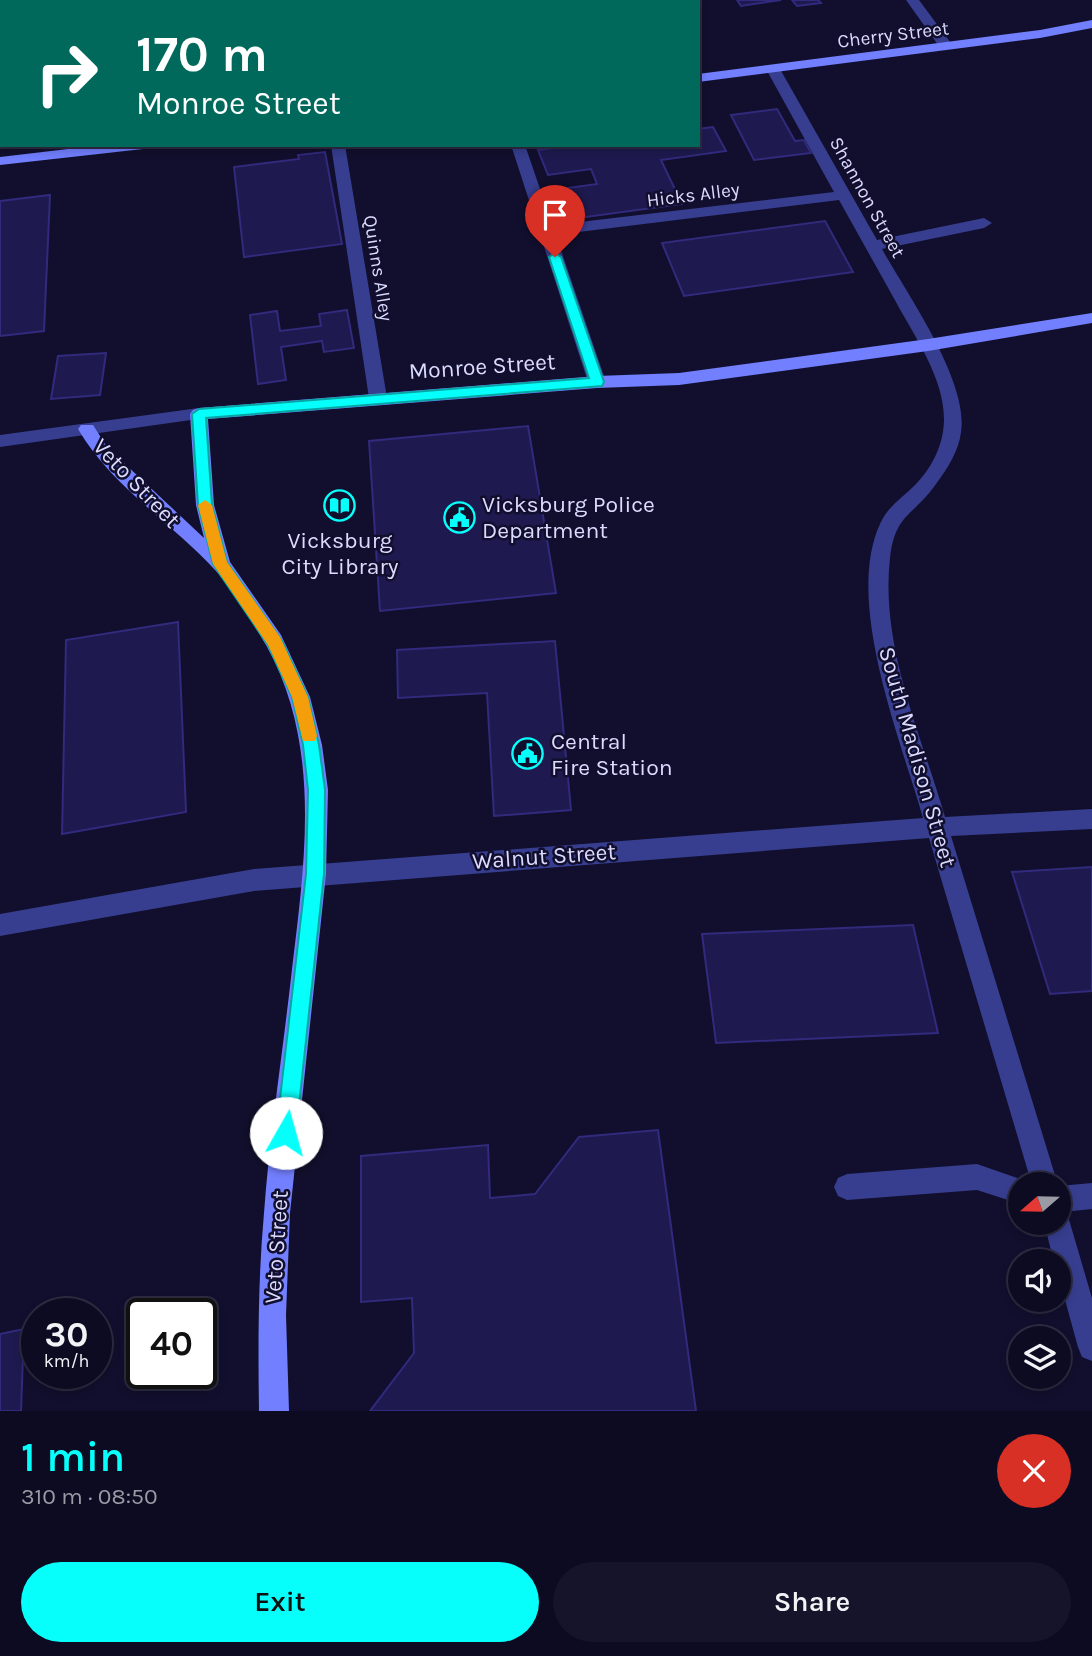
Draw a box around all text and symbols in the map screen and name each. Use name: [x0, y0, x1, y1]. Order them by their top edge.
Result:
street label: Cherry Street: [836, 17, 950, 53]
text: 170 m: [136, 26, 268, 83]
icon: right: [21, 28, 112, 119]
text: Monroe Street: [136, 85, 341, 122]
street label: Shannon Street: [825, 133, 909, 262]
street label: Hicks Alley: [645, 178, 741, 212]
pin: [525, 185, 585, 257]
icon: arrive: [536, 196, 574, 234]
street label: Quinns Alley: [359, 214, 397, 323]
street label: Monroe Street: [408, 348, 557, 385]
street label: Veto Street: [87, 433, 186, 534]
library icon: Vicksburg City Library: [323, 489, 357, 523]
place label: Vicksburg Police Department: [482, 491, 655, 544]
public building icon: Vicksburg Police Department: [442, 500, 476, 534]
place label: Vicksburg City Library: [282, 527, 399, 580]
street label: South Madison Street: [873, 644, 962, 871]
place label: Central Fire Station: [551, 728, 673, 781]
public building icon: Central Fire Station: [511, 737, 545, 771]
street label: Walnut Street: [471, 838, 617, 875]
position arrow: [249, 1096, 323, 1170]
north arrow: [1008, 1172, 1071, 1236]
map controls: [1008, 1172, 1071, 1389]
street label: Veto Street: [259, 1189, 294, 1305]
button: sound: [1008, 1249, 1071, 1312]
speed limit sign: 40: [126, 1298, 217, 1389]
text: 30: [45, 1314, 88, 1355]
button: layers: [1008, 1326, 1071, 1389]
text: km/h: [44, 1350, 89, 1372]
text: 1 min: [21, 1432, 125, 1482]
button: close: [997, 1434, 1071, 1508]
text: 310 m · 08:50: [21, 1483, 158, 1510]
button: Exit: [21, 1562, 539, 1642]
button: Share: [553, 1562, 1071, 1642]

